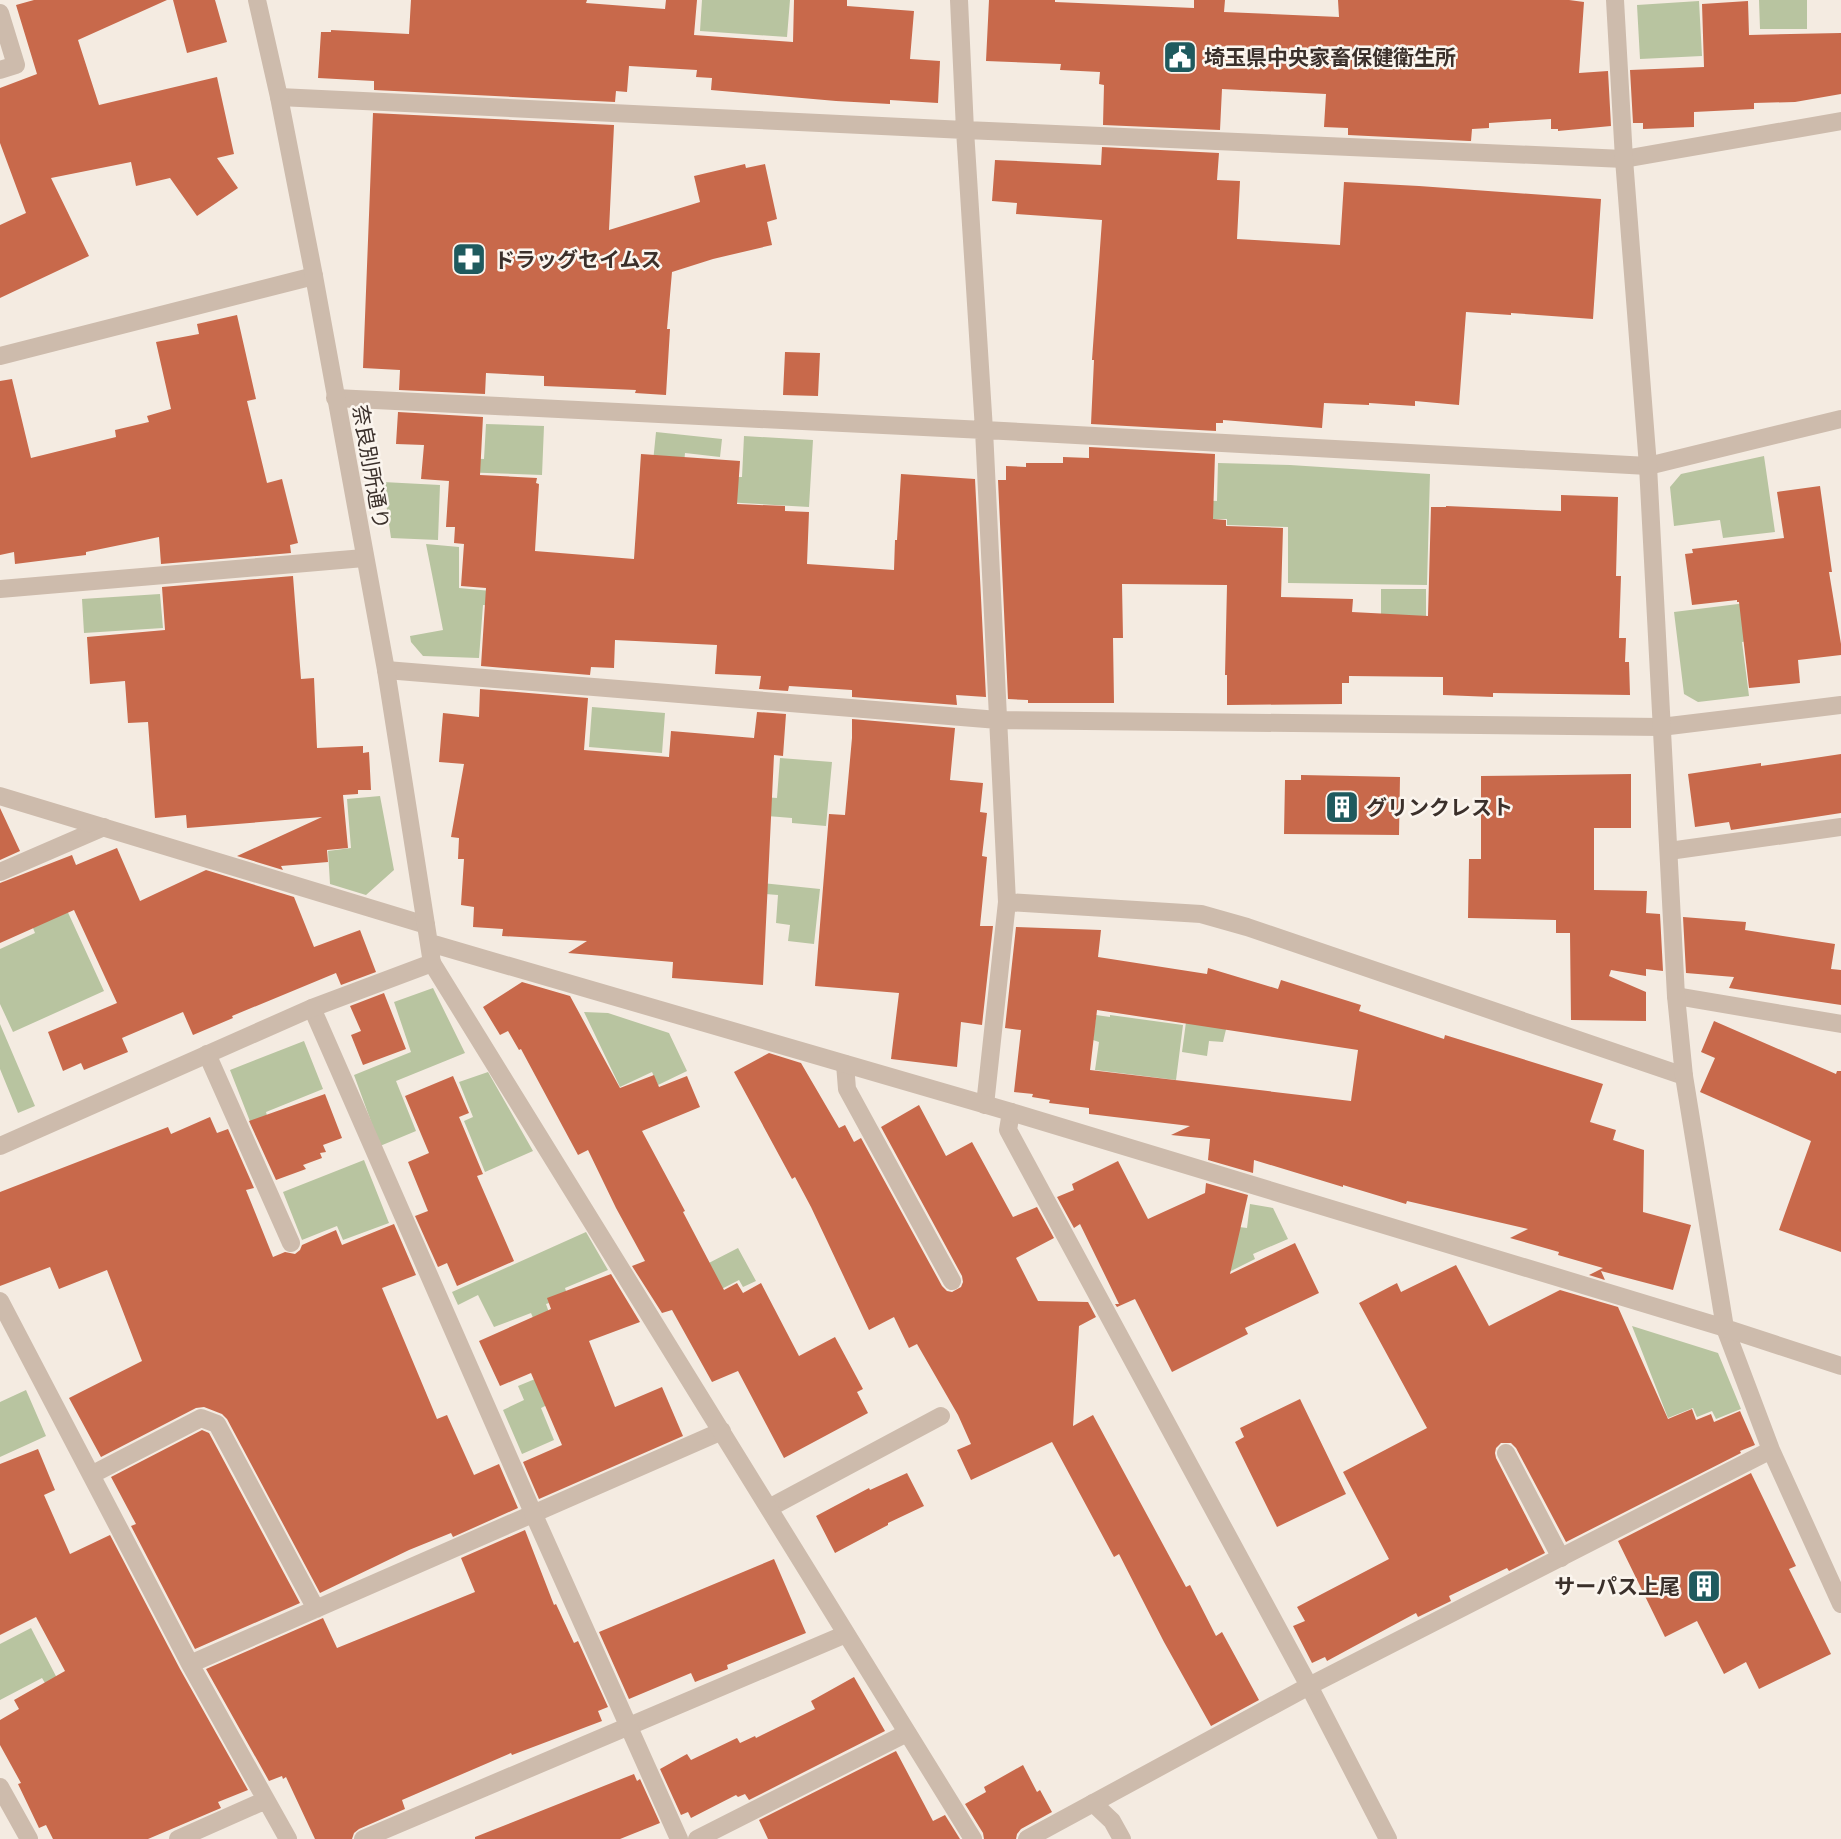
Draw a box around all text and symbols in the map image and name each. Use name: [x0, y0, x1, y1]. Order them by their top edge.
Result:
public building icon: 埼玉県中央家畜保健衛生所: [1161, 38, 1199, 76]
place label: 埼玉県中央家畜保健衛生所: [1204, 46, 1456, 69]
pharmacy icon: ドラッグセイムス: [450, 240, 488, 278]
place label: ドラッグセイムス: [494, 248, 662, 271]
street label: 奈良別所通り: [349, 403, 393, 531]
building icon: グリンクレスト: [1323, 788, 1361, 826]
place label: グリンクレスト: [1366, 796, 1513, 819]
building icon: サーパス上尾: [1685, 1567, 1723, 1605]
place label: サーパス上尾: [1554, 1575, 1680, 1598]

